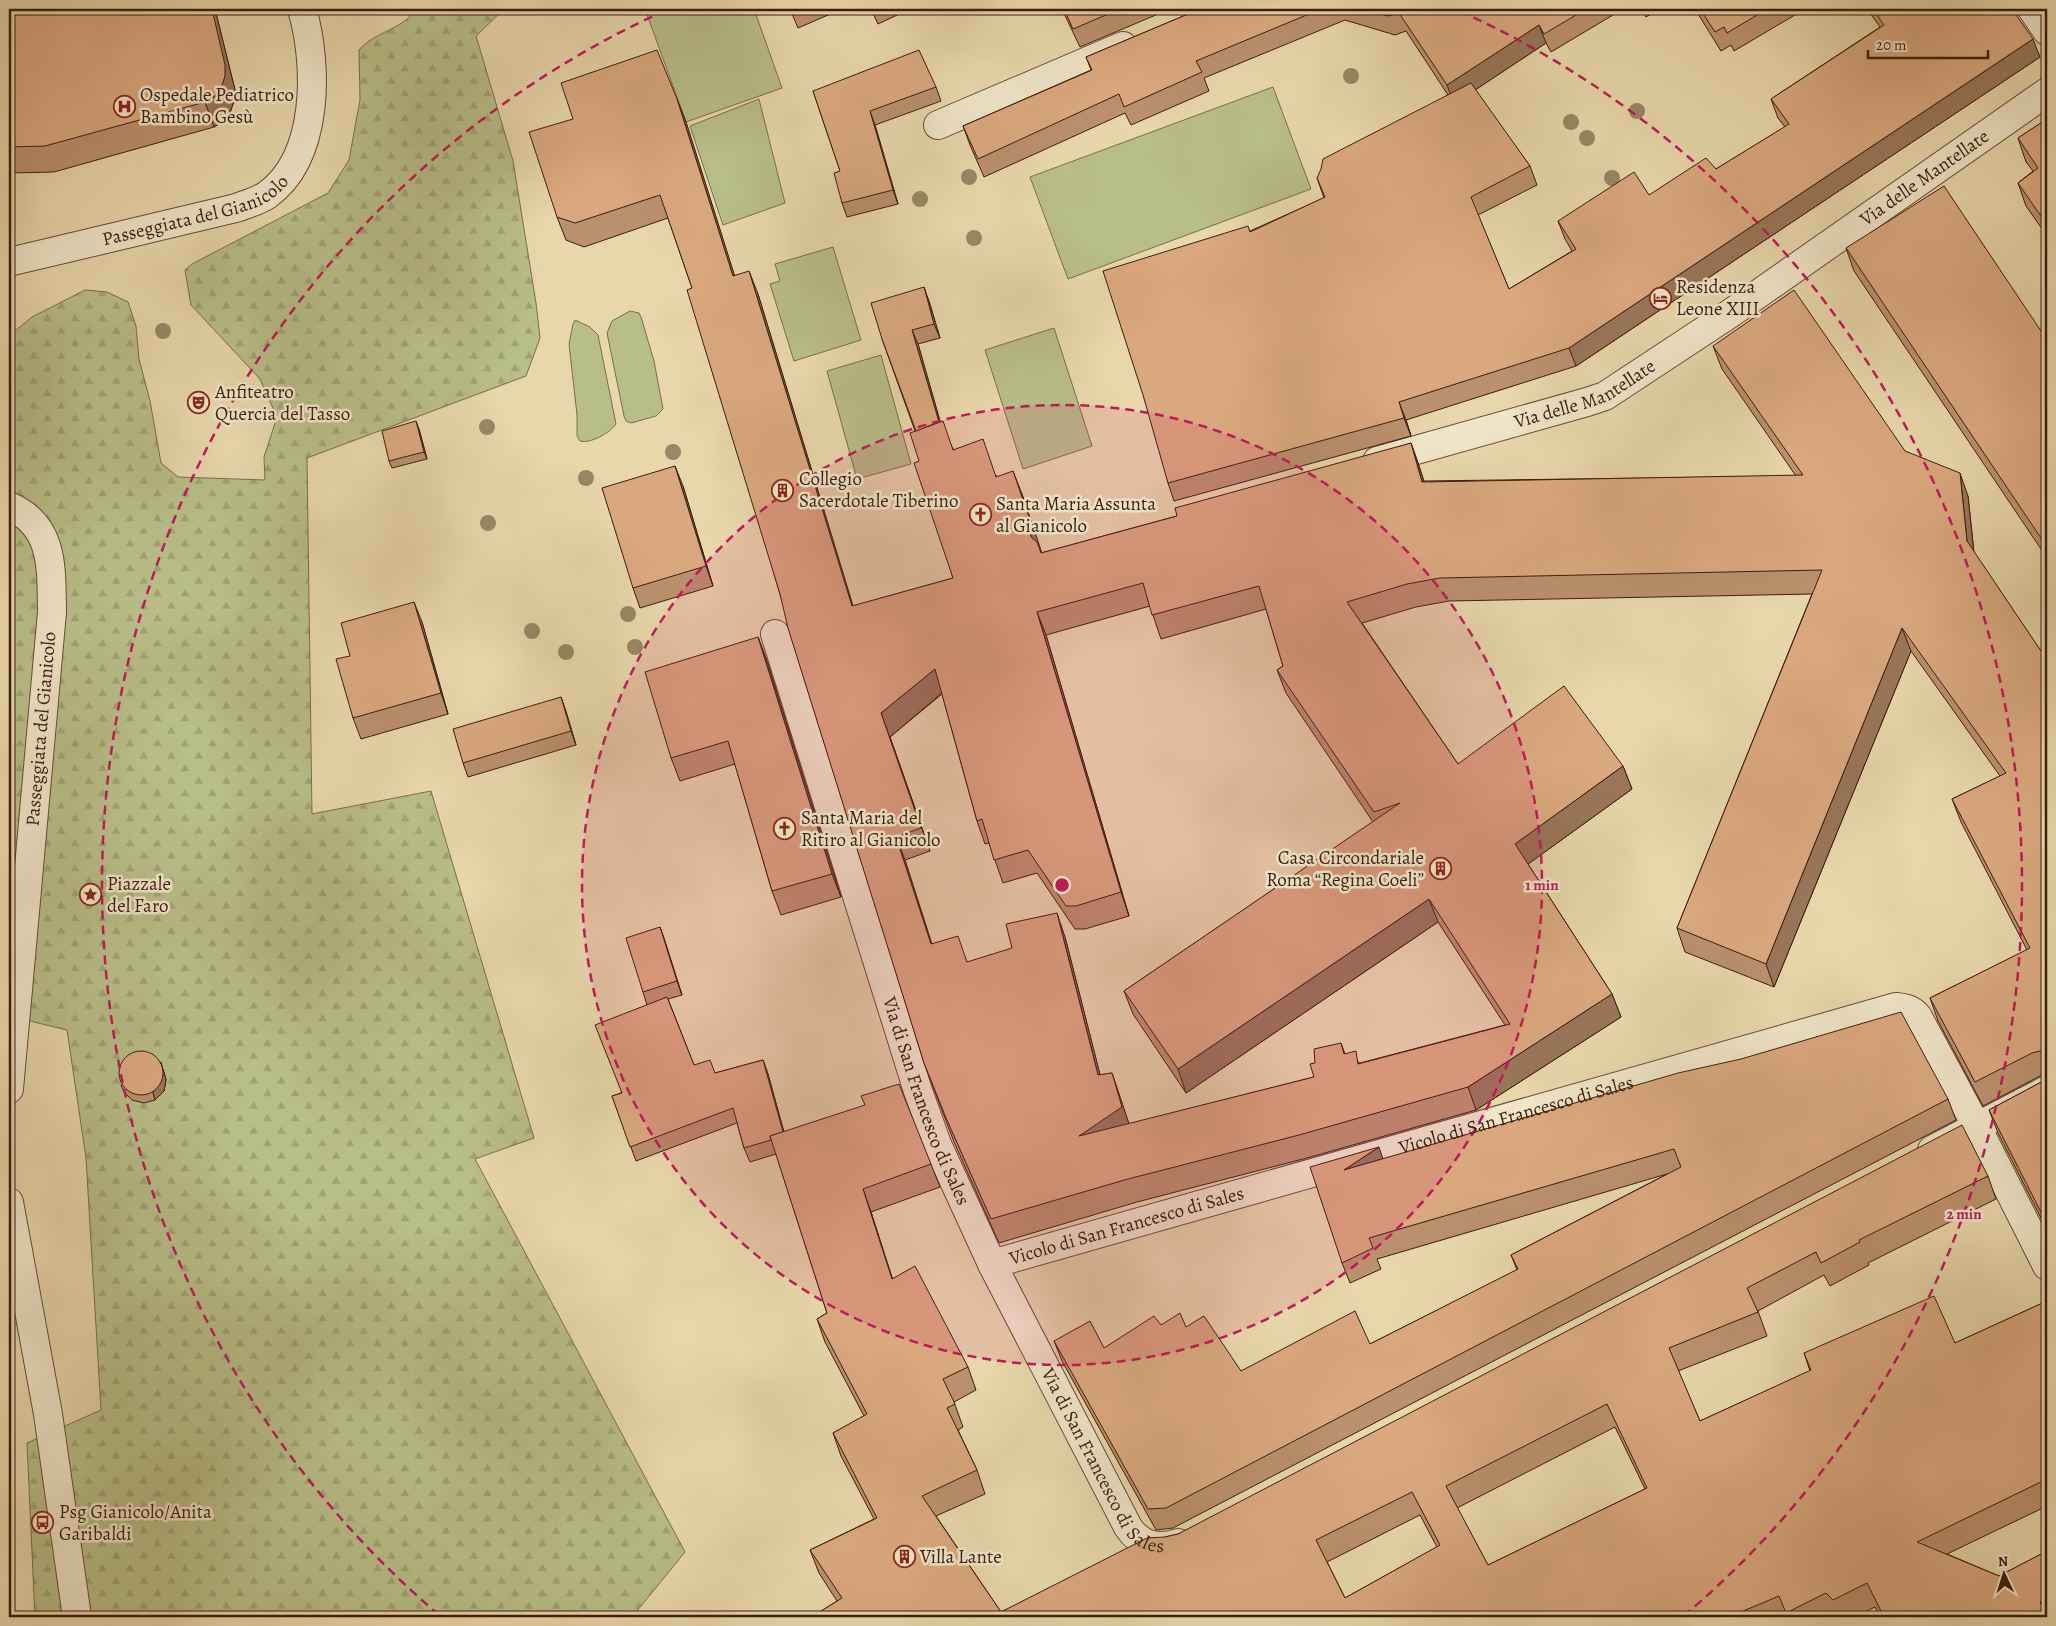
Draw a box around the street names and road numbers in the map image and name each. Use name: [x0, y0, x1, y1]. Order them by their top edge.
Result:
street label: Via delle Mantellate: [1854, 124, 1994, 233]
street label: Passeggiata del Gianicolo: [100, 169, 295, 252]
street label: Via delle Mantellate: [1510, 353, 1661, 435]
street label: Passeggiata del Gianicolo: [20, 631, 62, 827]
street label: Via di San Francesco di Sales: [876, 993, 976, 1209]
street label: Vicolo di San Francesco di Sales: [1395, 1069, 1637, 1161]
street label: Vicolo di San Francesco di Sales: [1005, 1180, 1247, 1272]
street label: Via di San Francesco di Sales: [1035, 1363, 1164, 1559]

